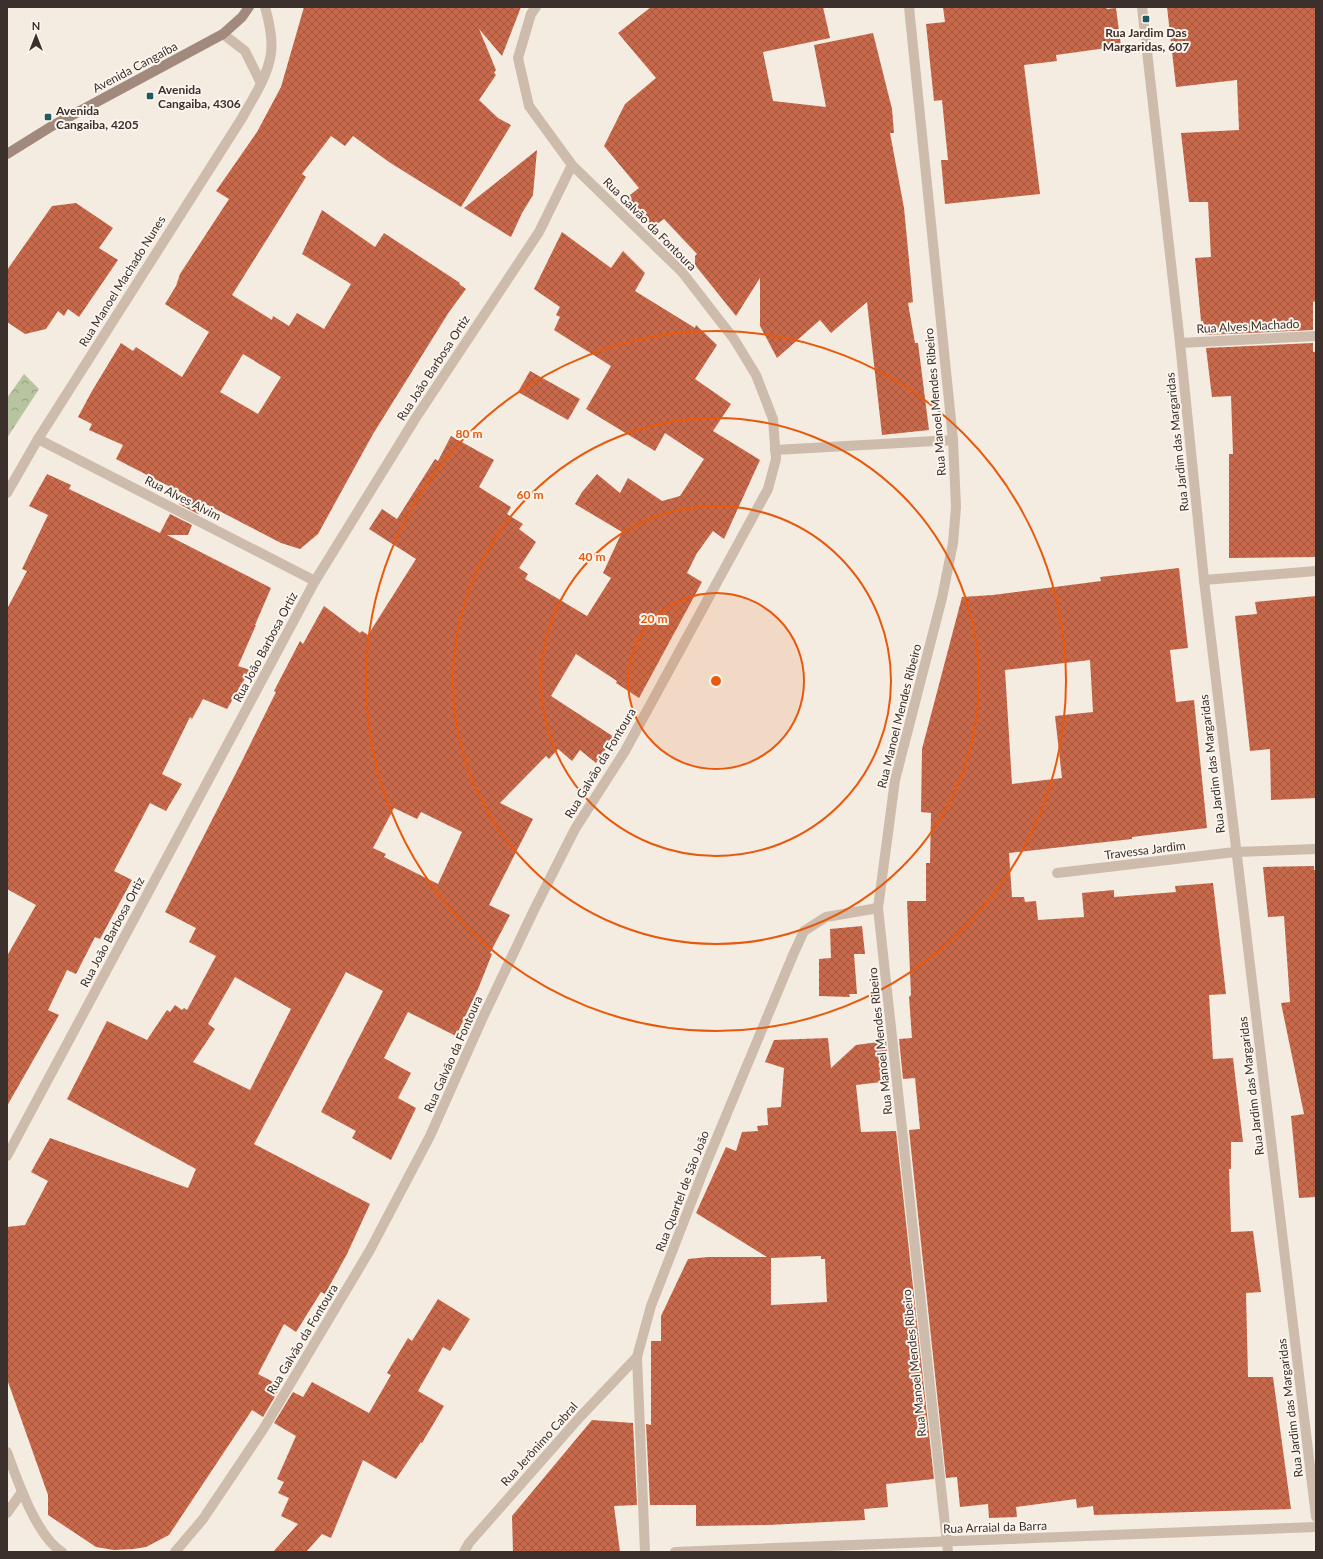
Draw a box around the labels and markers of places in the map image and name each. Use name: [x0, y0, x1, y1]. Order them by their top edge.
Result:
marker: Rua Jardim Das Margaridas, 607: [1141, 14, 1151, 24]
place label: Rua Jardim Das Margaridas, 607: [1103, 25, 1189, 54]
place label: Avenida Cangaiba, 4306: [157, 82, 241, 111]
marker: Avenida Cangaiba, 4306: [145, 91, 155, 101]
place label: Avenida Cangaiba, 4205: [55, 103, 139, 132]
marker: Avenida Cangaiba, 4205: [43, 112, 53, 122]
centre of rings: [709, 674, 723, 688]

